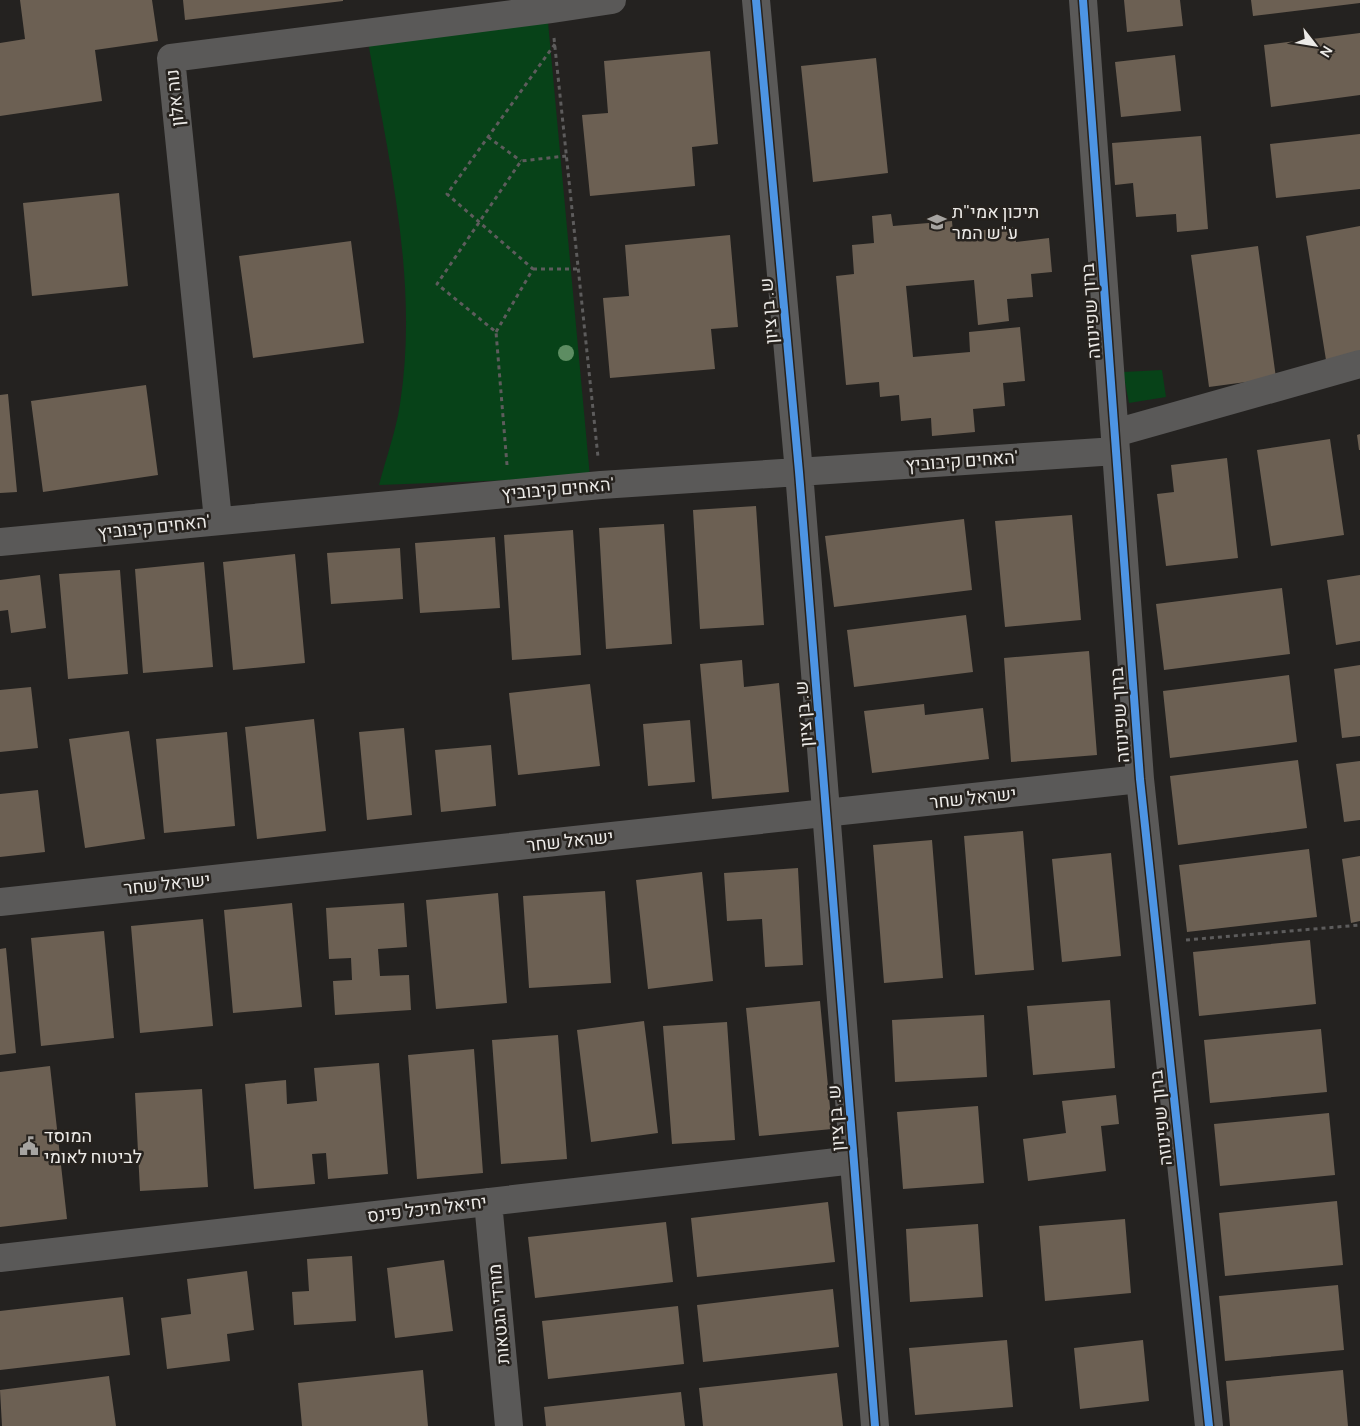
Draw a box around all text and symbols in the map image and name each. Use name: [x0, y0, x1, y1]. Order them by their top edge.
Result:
north arrow: [1290, 20, 1340, 70]
text: N: [1316, 43, 1337, 61]
street label: נוה אלון: [159, 68, 189, 128]
place label: תיכון אמי"ת ע"ש המר: [952, 199, 1039, 244]
school or university icon: תיכון אמי"ת ע"ש המר: [926, 211, 948, 233]
street label: ברוך שפינוזה: [1075, 262, 1105, 360]
street label: ש. בן ציון: [753, 277, 783, 345]
street label: האחים קיבוביץ': [905, 444, 1019, 476]
street label: האחים קיבוביץ': [500, 471, 615, 505]
street label: האחים קיבוביץ': [96, 508, 212, 544]
street label: ברוך שפינוזה: [1104, 666, 1134, 764]
street label: ש. בן ציון: [788, 680, 818, 748]
street label: ישראל שחר: [928, 781, 1017, 813]
street label: ישראל שחר: [525, 824, 614, 856]
street label: ישראל שחר: [122, 867, 211, 899]
street label: ברוך שפינוזה: [1143, 1069, 1177, 1167]
street label: ש. בן ציון: [821, 1084, 849, 1152]
place label: המוסד לביטוח לאומי: [44, 1123, 142, 1168]
public building icon: המוסד לביטוח לאומי: [18, 1135, 40, 1157]
street label: יחיאל מיכל פינס: [366, 1189, 488, 1227]
street label: מורדי הגטאות: [482, 1263, 514, 1365]

